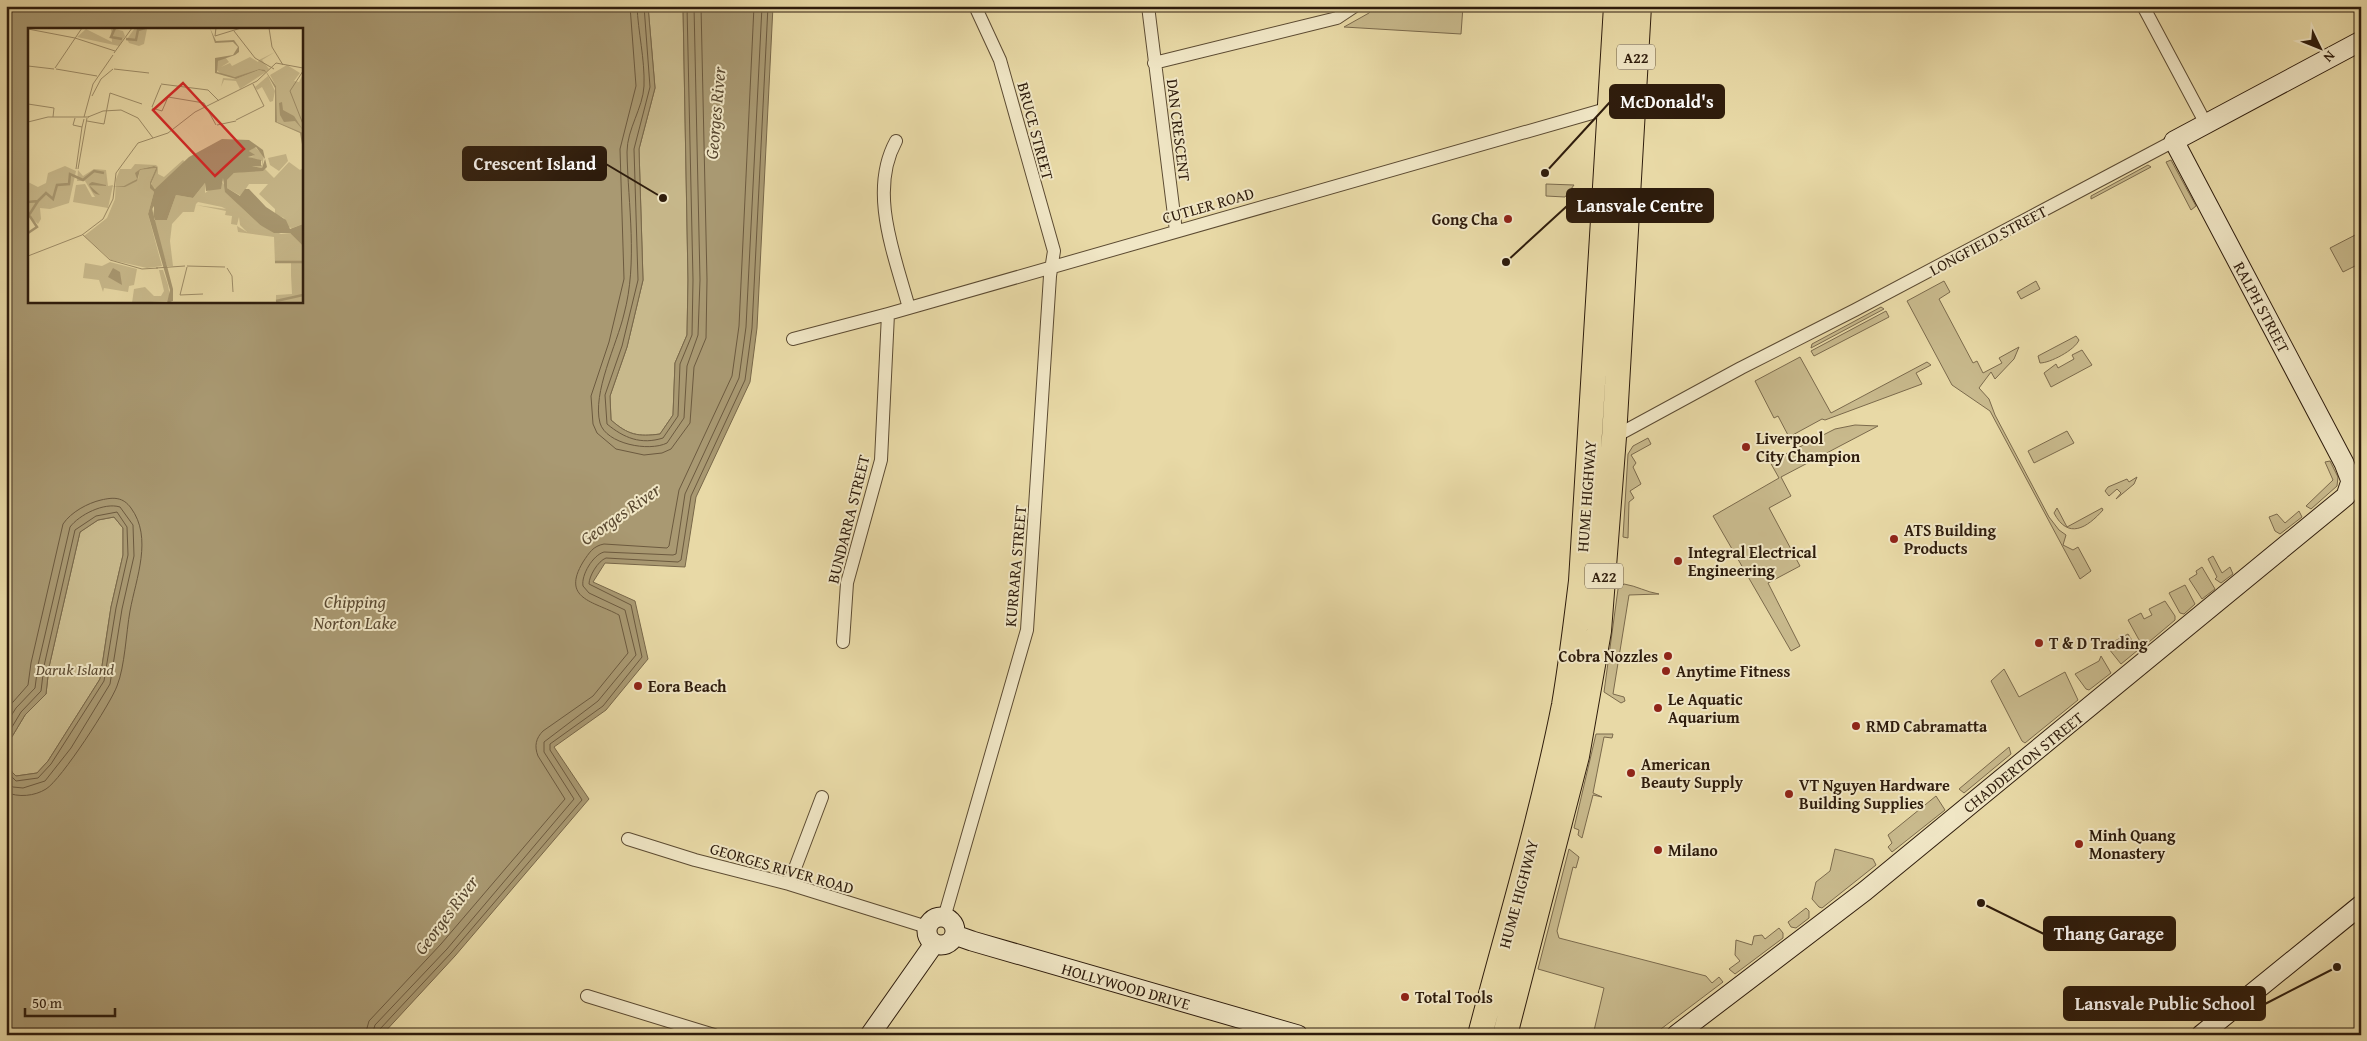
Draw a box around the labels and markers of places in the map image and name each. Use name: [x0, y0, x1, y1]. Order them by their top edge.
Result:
callout: McDonald's: [1610, 85, 1724, 118]
callout: Crescent Island: [463, 147, 606, 180]
callout: Lansvale Centre: [1567, 189, 1713, 222]
place label: Gong Cha: [1432, 207, 1499, 231]
marker: Gong Cha: [1502, 213, 1514, 225]
place label: Liverpool City Champion: [1756, 426, 1861, 468]
marker: Liverpool City Champion: [1740, 441, 1752, 453]
place label: ATS Building Products: [1904, 518, 1996, 560]
marker: ATS Building Products: [1888, 533, 1900, 545]
place label: Integral Electrical Engineering: [1688, 540, 1817, 582]
marker: Integral Electrical Engineering: [1672, 555, 1684, 567]
place label: T & D Trading: [2049, 631, 2148, 655]
marker: T & D Trading: [2033, 637, 2045, 649]
place label: Cobra Nozzles: [1559, 644, 1658, 668]
marker: Cobra Nozzles: [1662, 650, 1674, 662]
place label: Anytime Fitness: [1676, 659, 1790, 683]
marker: Anytime Fitness: [1660, 665, 1672, 677]
place label: Eora Beach: [648, 674, 727, 698]
marker: Eora Beach: [632, 680, 644, 692]
place label: Le Aquatic Aquarium: [1668, 687, 1743, 729]
marker: Le Aquatic Aquarium: [1652, 702, 1664, 714]
place label: RMD Cabramatta: [1866, 714, 1988, 738]
marker: RMD Cabramatta: [1850, 720, 1862, 732]
place label: American Beauty Supply: [1641, 752, 1744, 794]
marker: American Beauty Supply: [1625, 767, 1637, 779]
place label: VT Nguyen Hardware Building Supplies: [1799, 773, 1950, 815]
marker: VT Nguyen Hardware Building Supplies: [1783, 788, 1795, 800]
place label: Minh Quang Monastery: [2089, 823, 2176, 865]
place label: Milano: [1668, 838, 1718, 862]
marker: Minh Quang Monastery: [2073, 838, 2085, 850]
marker: Milano: [1652, 844, 1664, 856]
callout: Thang Garage: [2044, 917, 2175, 950]
place label: Total Tools: [1415, 985, 1493, 1009]
callout: Lansvale Public School: [2064, 987, 2265, 1020]
marker: Total Tools: [1399, 991, 1411, 1003]

